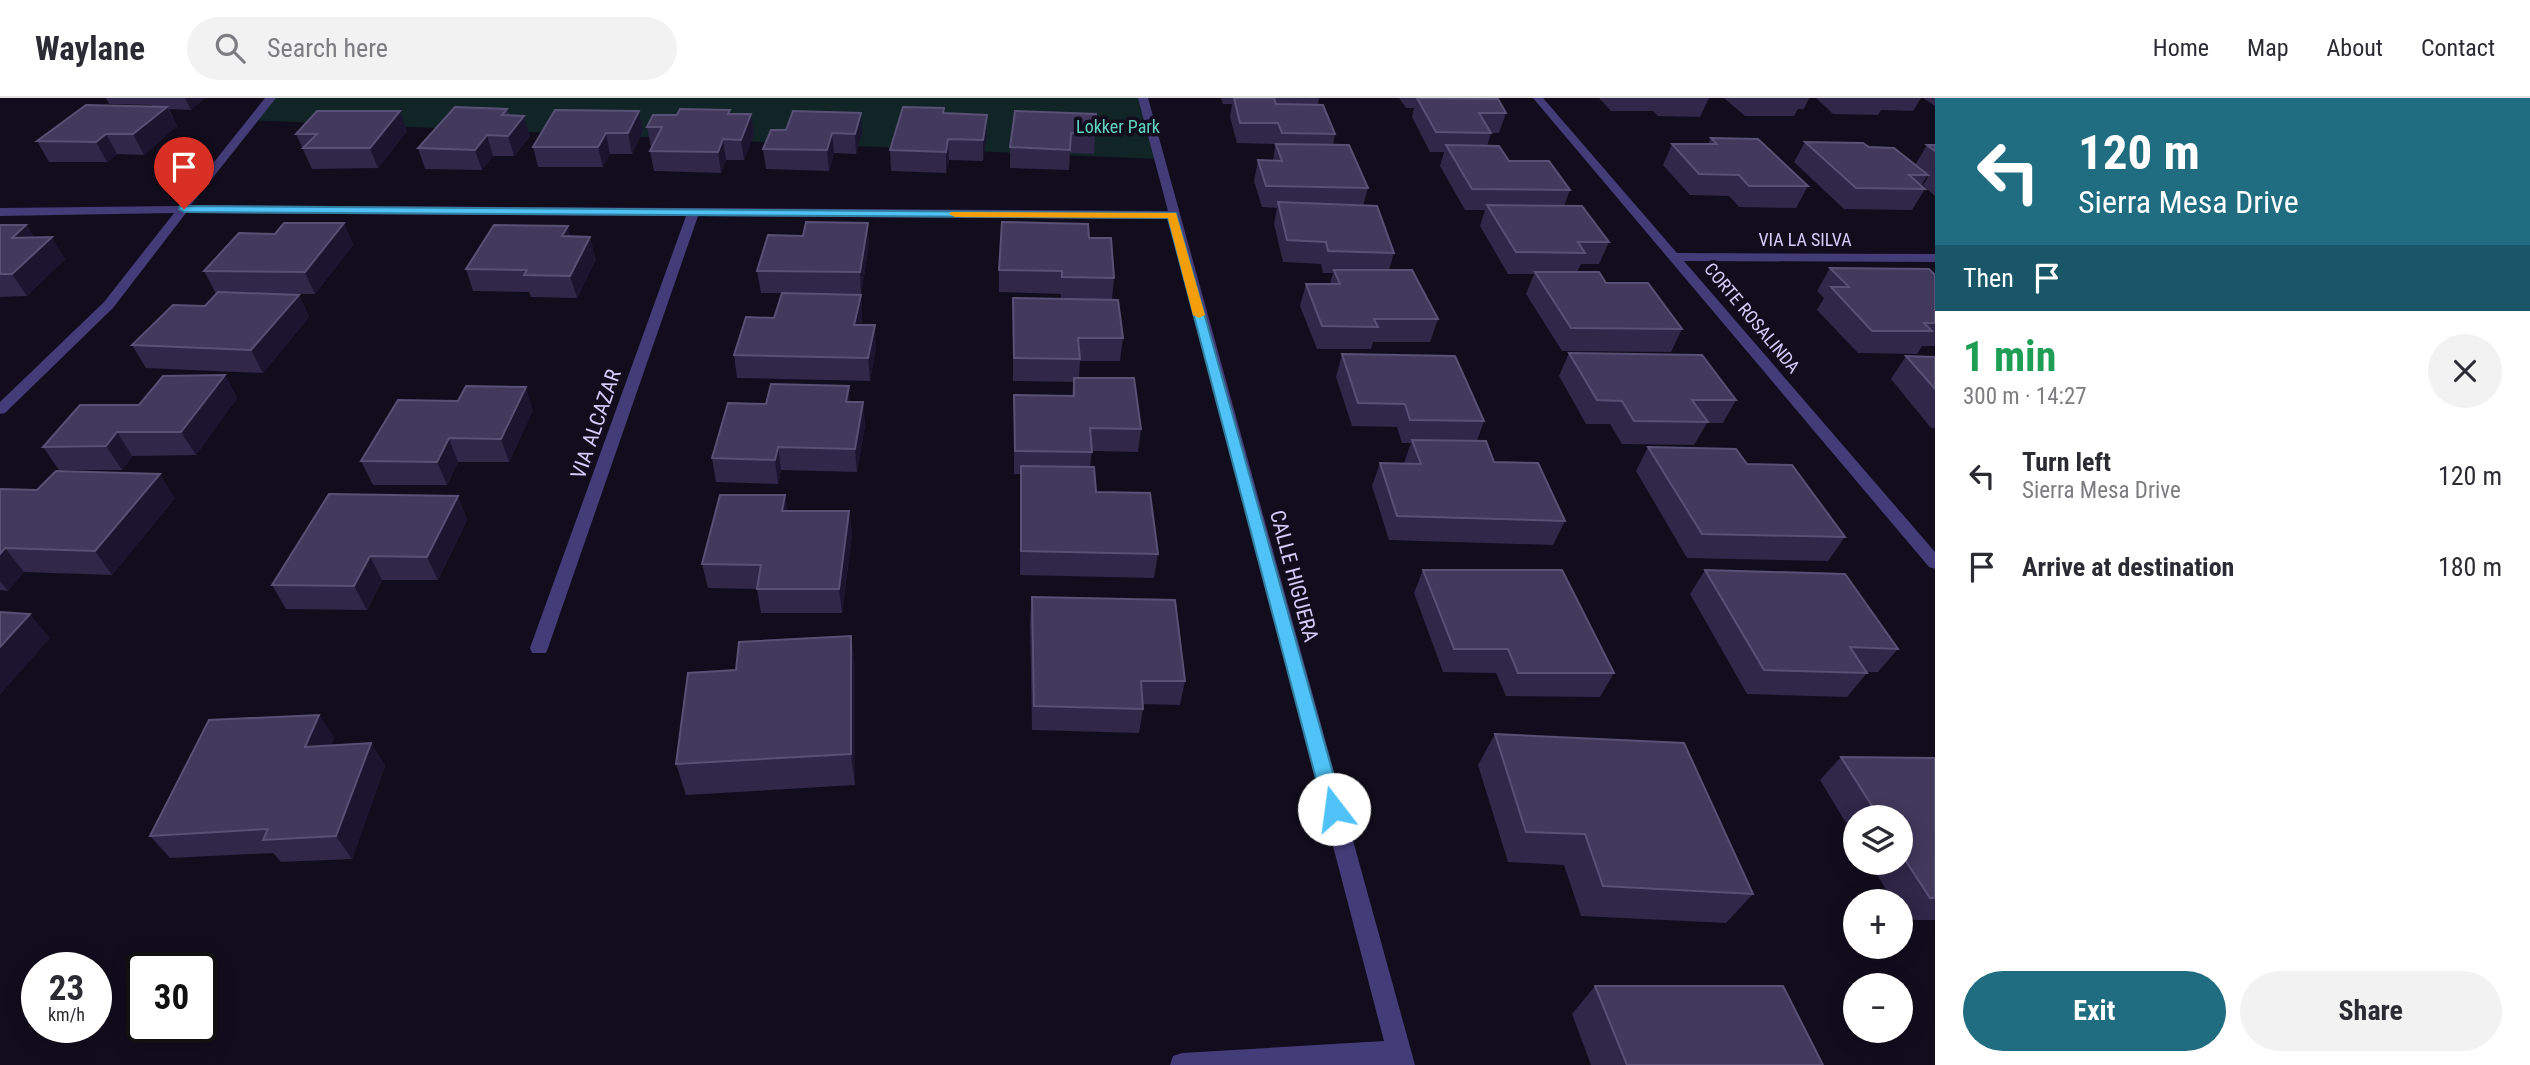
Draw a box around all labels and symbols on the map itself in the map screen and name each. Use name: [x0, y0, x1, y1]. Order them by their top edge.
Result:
park label: Lokker Park: [1076, 116, 1160, 137]
pin: [154, 137, 214, 209]
street label: VIA LA SILVA: [1758, 229, 1852, 250]
street label: CORTE ROSALINDA: [1700, 258, 1805, 377]
street label: VIA ALCAZAR: [566, 366, 626, 482]
street label: CALLE HIGUERA: [1265, 507, 1323, 645]
position arrow: [1297, 772, 1371, 846]
speed limit sign: 30: [126, 952, 217, 1043]

